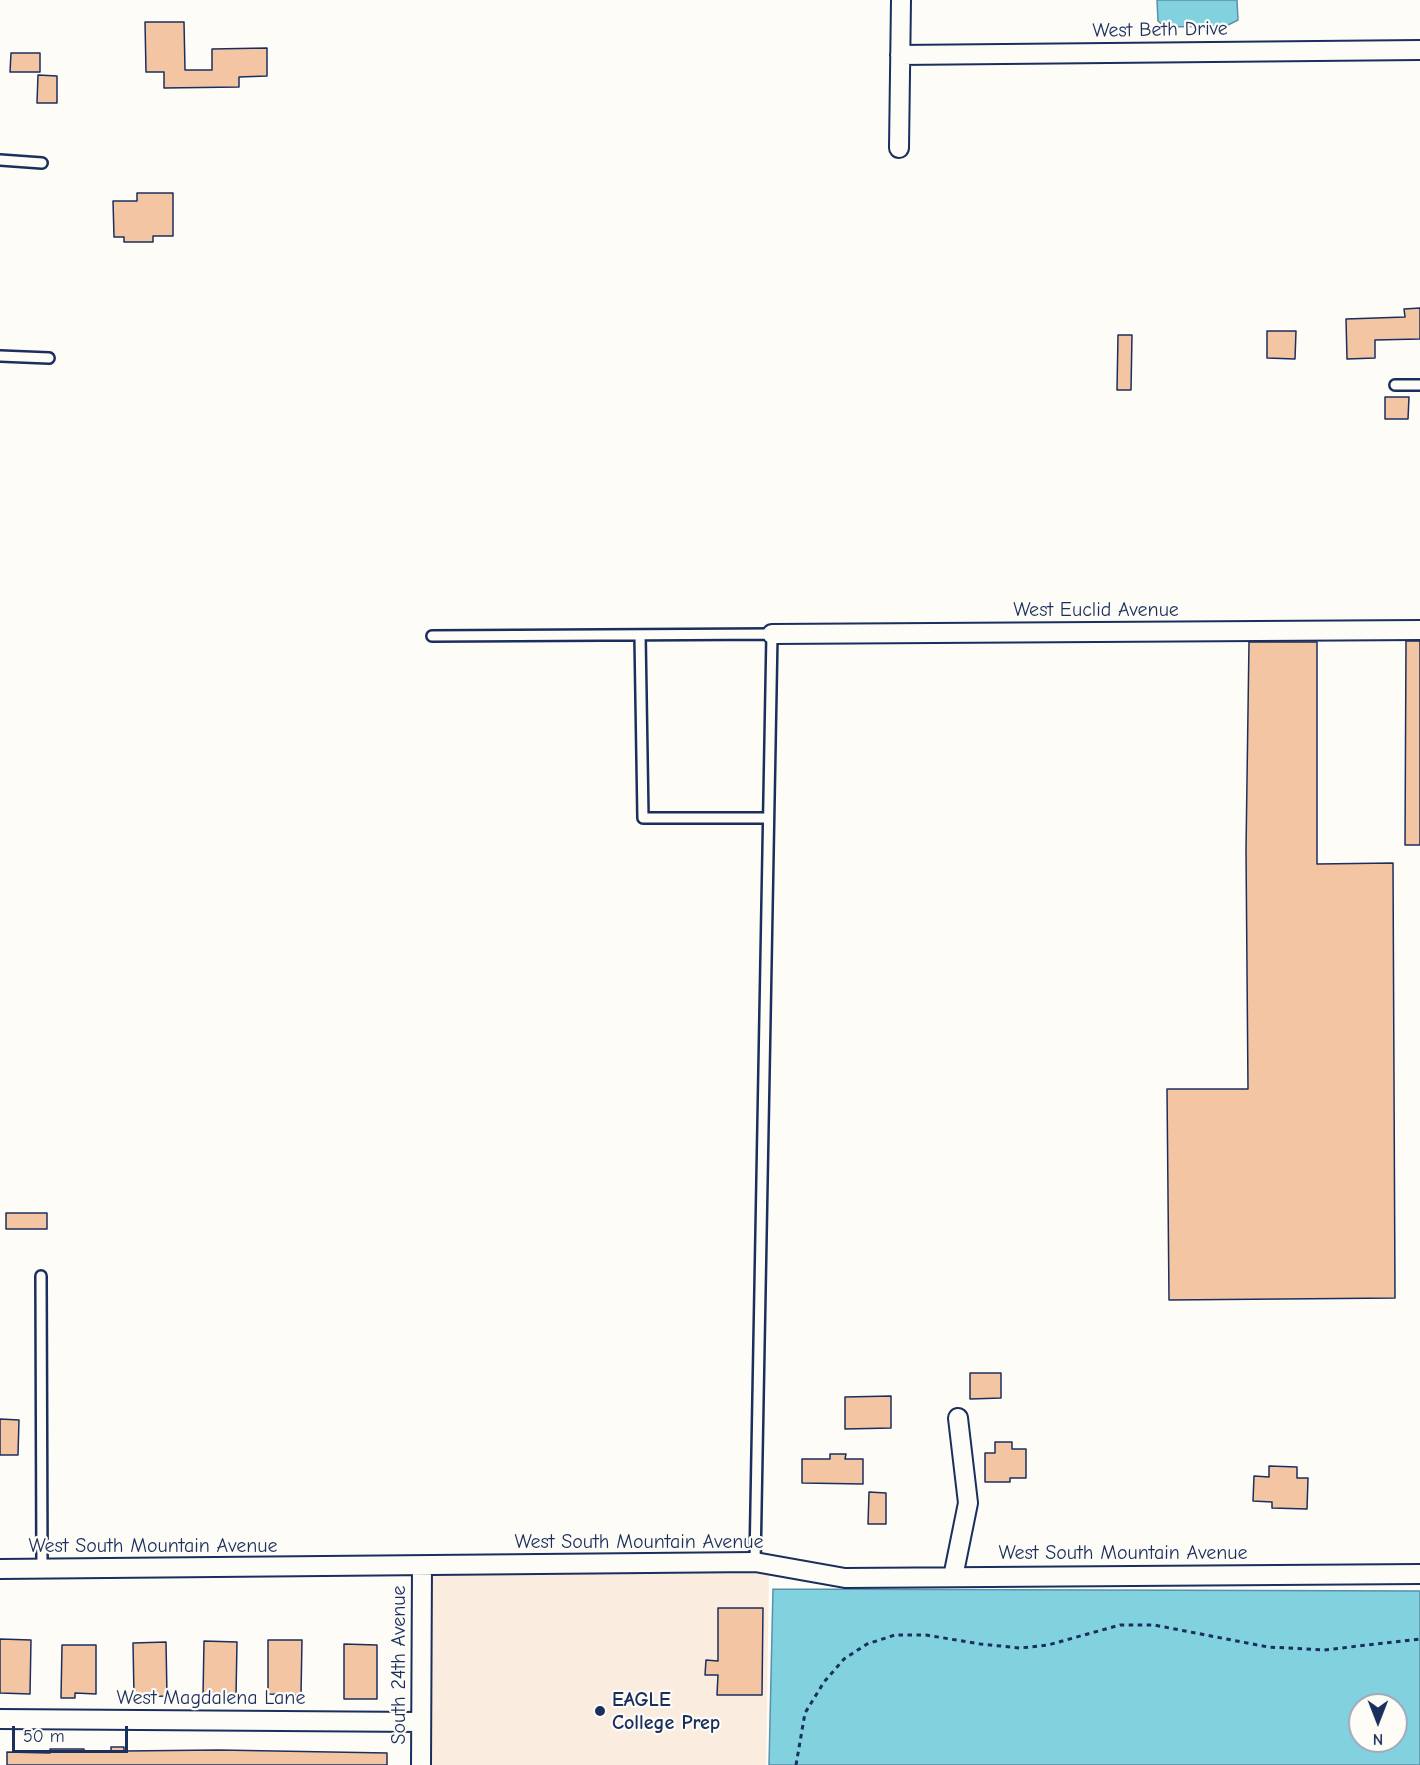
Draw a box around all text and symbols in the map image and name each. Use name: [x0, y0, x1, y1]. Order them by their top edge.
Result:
street label: West Beth Drive: [1092, 17, 1228, 43]
street label: West Euclid Avenue: [1013, 598, 1179, 622]
street label: West South Mountain Avenue: [515, 1530, 763, 1554]
street label: West South Mountain Avenue: [29, 1534, 277, 1558]
street label: West South Mountain Avenue: [999, 1541, 1247, 1565]
street label: South 24th Avenue: [387, 1585, 411, 1745]
street label: West Magdalena Lane: [117, 1686, 305, 1710]
place label: EAGLE College Prep: [612, 1688, 720, 1735]
north arrow: [1348, 1693, 1408, 1753]
marker: EAGLE College Prep: [593, 1704, 607, 1718]
scale bar: [15, 1714, 130, 1752]
text: 50 m: [23, 1726, 65, 1747]
text: N: [1373, 1730, 1383, 1748]

